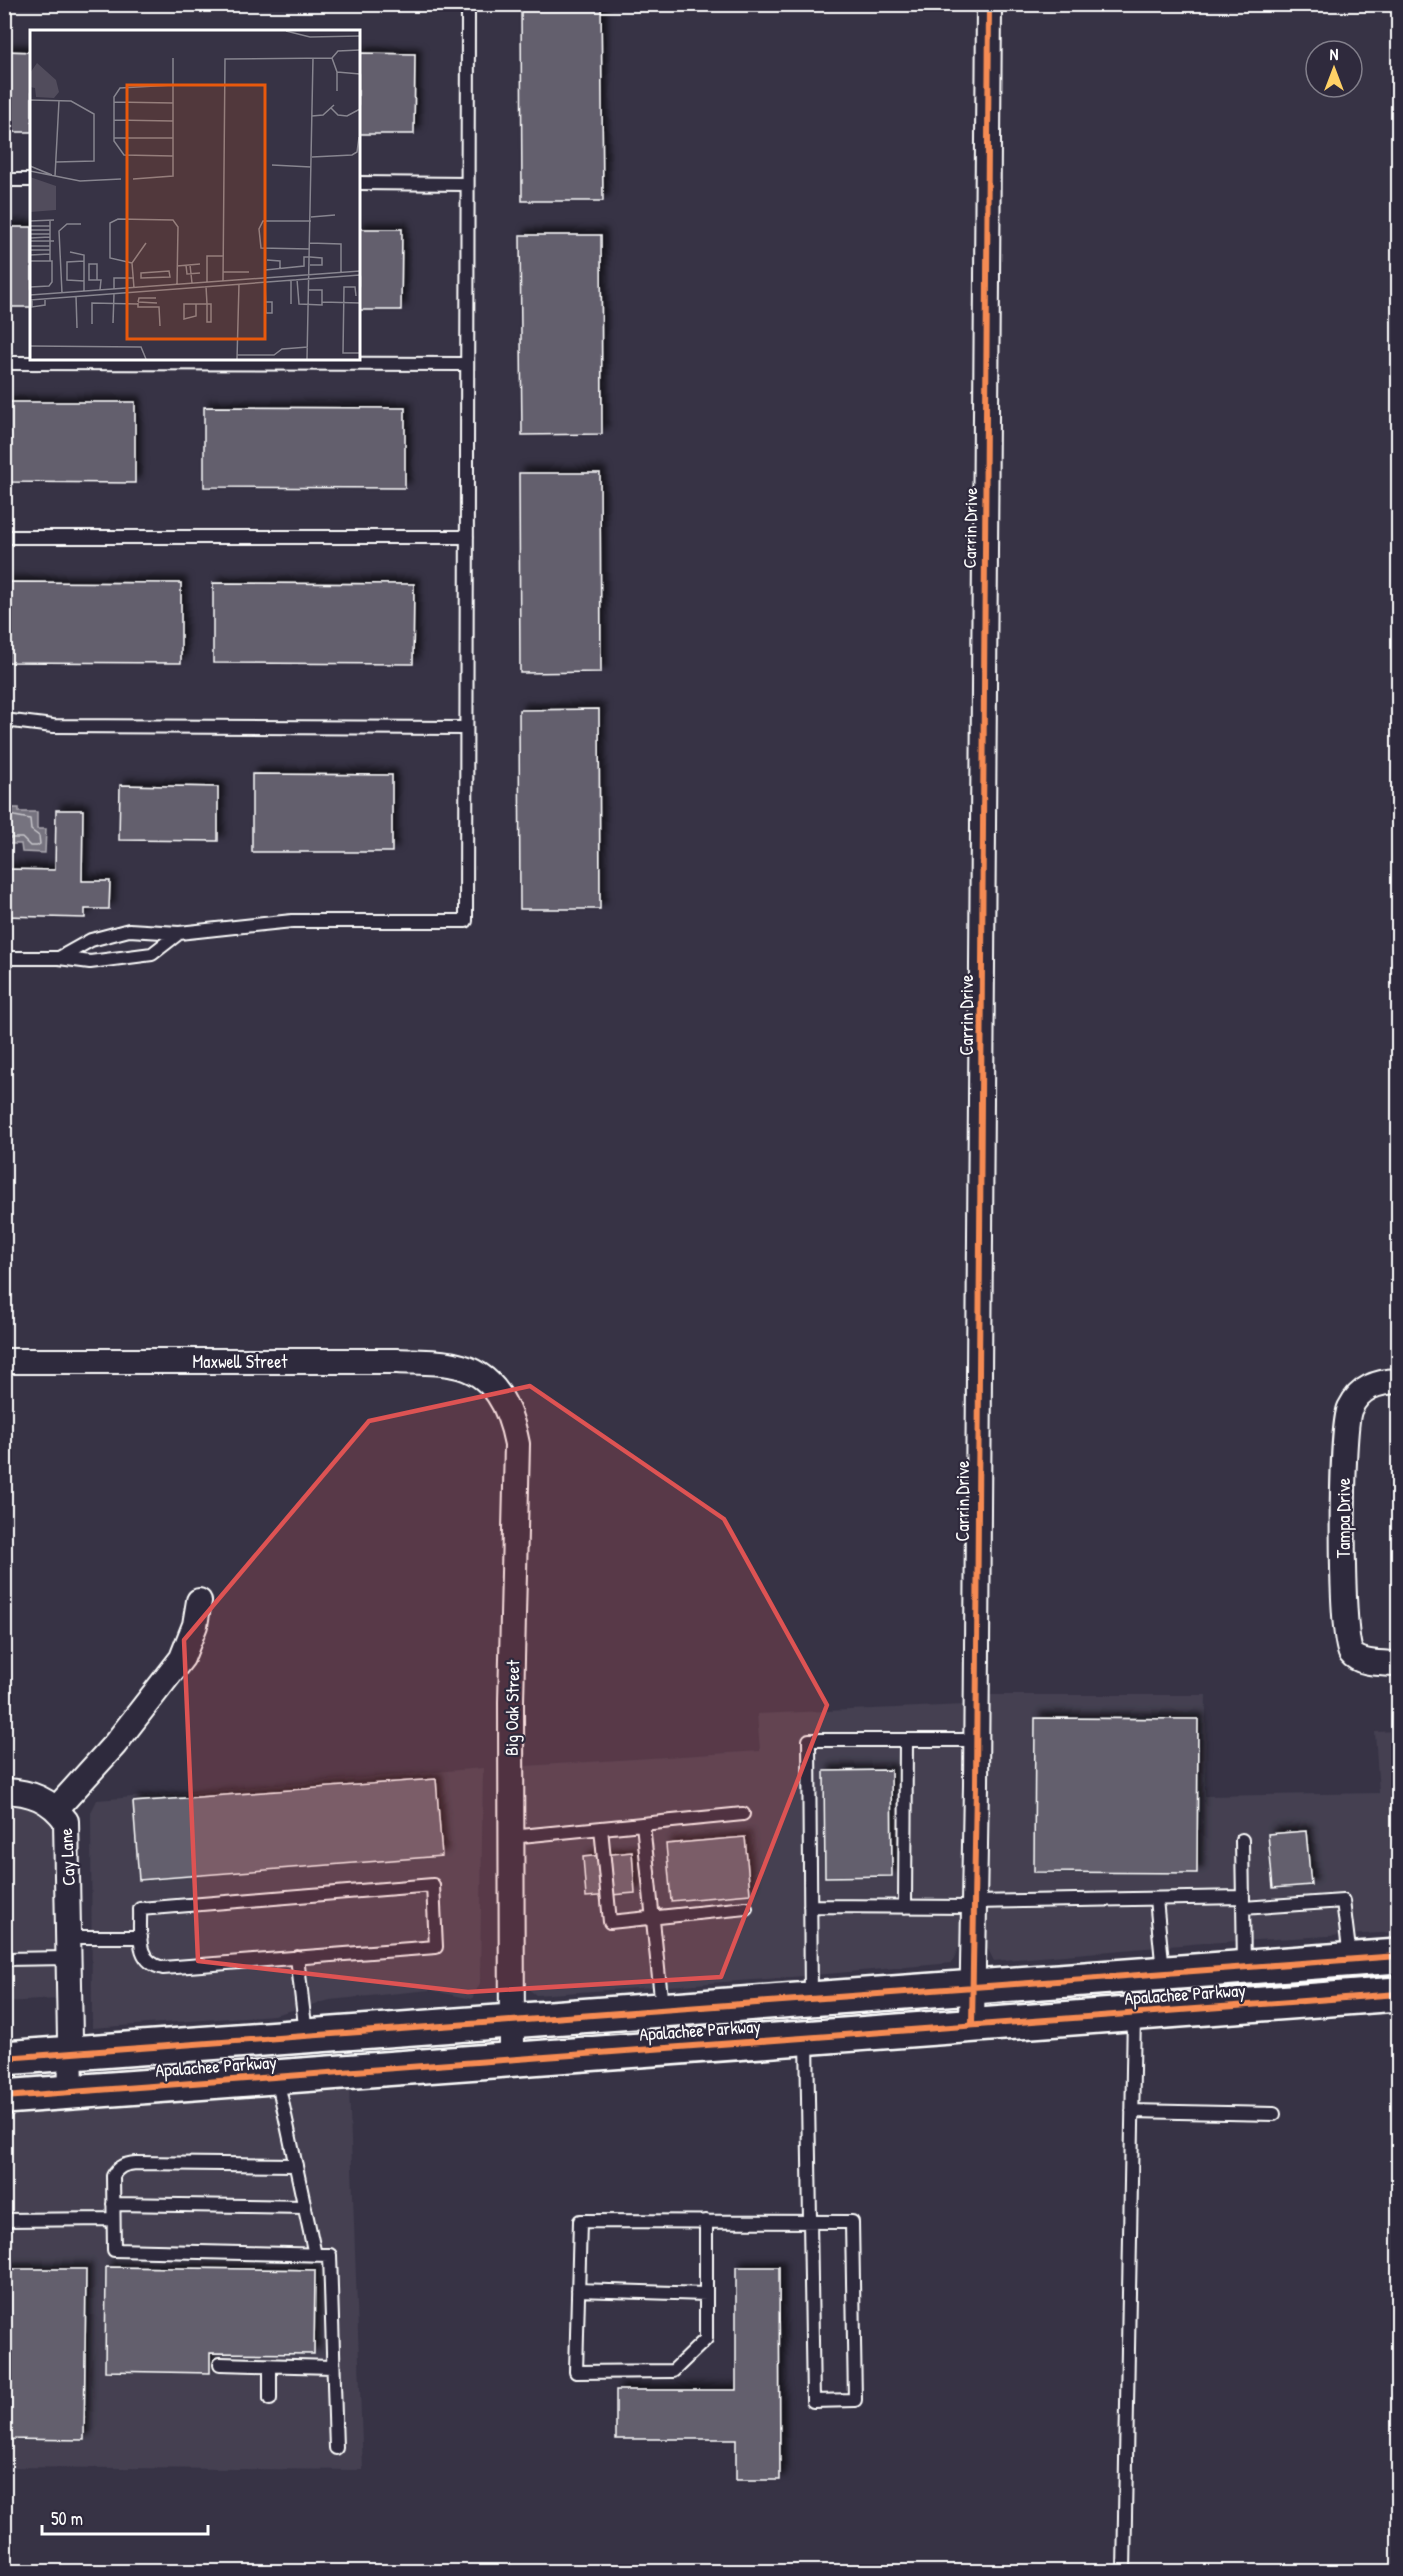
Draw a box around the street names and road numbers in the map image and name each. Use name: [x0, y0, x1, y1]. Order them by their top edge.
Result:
street label: Carrin Drive: [957, 487, 983, 569]
street label: Carrin Drive: [954, 975, 979, 1055]
street label: Maxwell Street: [192, 1349, 288, 1374]
street label: Carrin Drive: [950, 1461, 975, 1541]
street label: Tampa Drive: [1331, 1478, 1356, 1558]
street label: Big Oak Street: [499, 1659, 525, 1756]
street label: Cay Lane: [53, 1828, 81, 1886]
street label: Apalachee Parkway: [1124, 1977, 1247, 2011]
street label: Apalachee Parkway: [639, 2013, 762, 2047]
street label: Apalachee Parkway: [155, 2049, 278, 2083]

